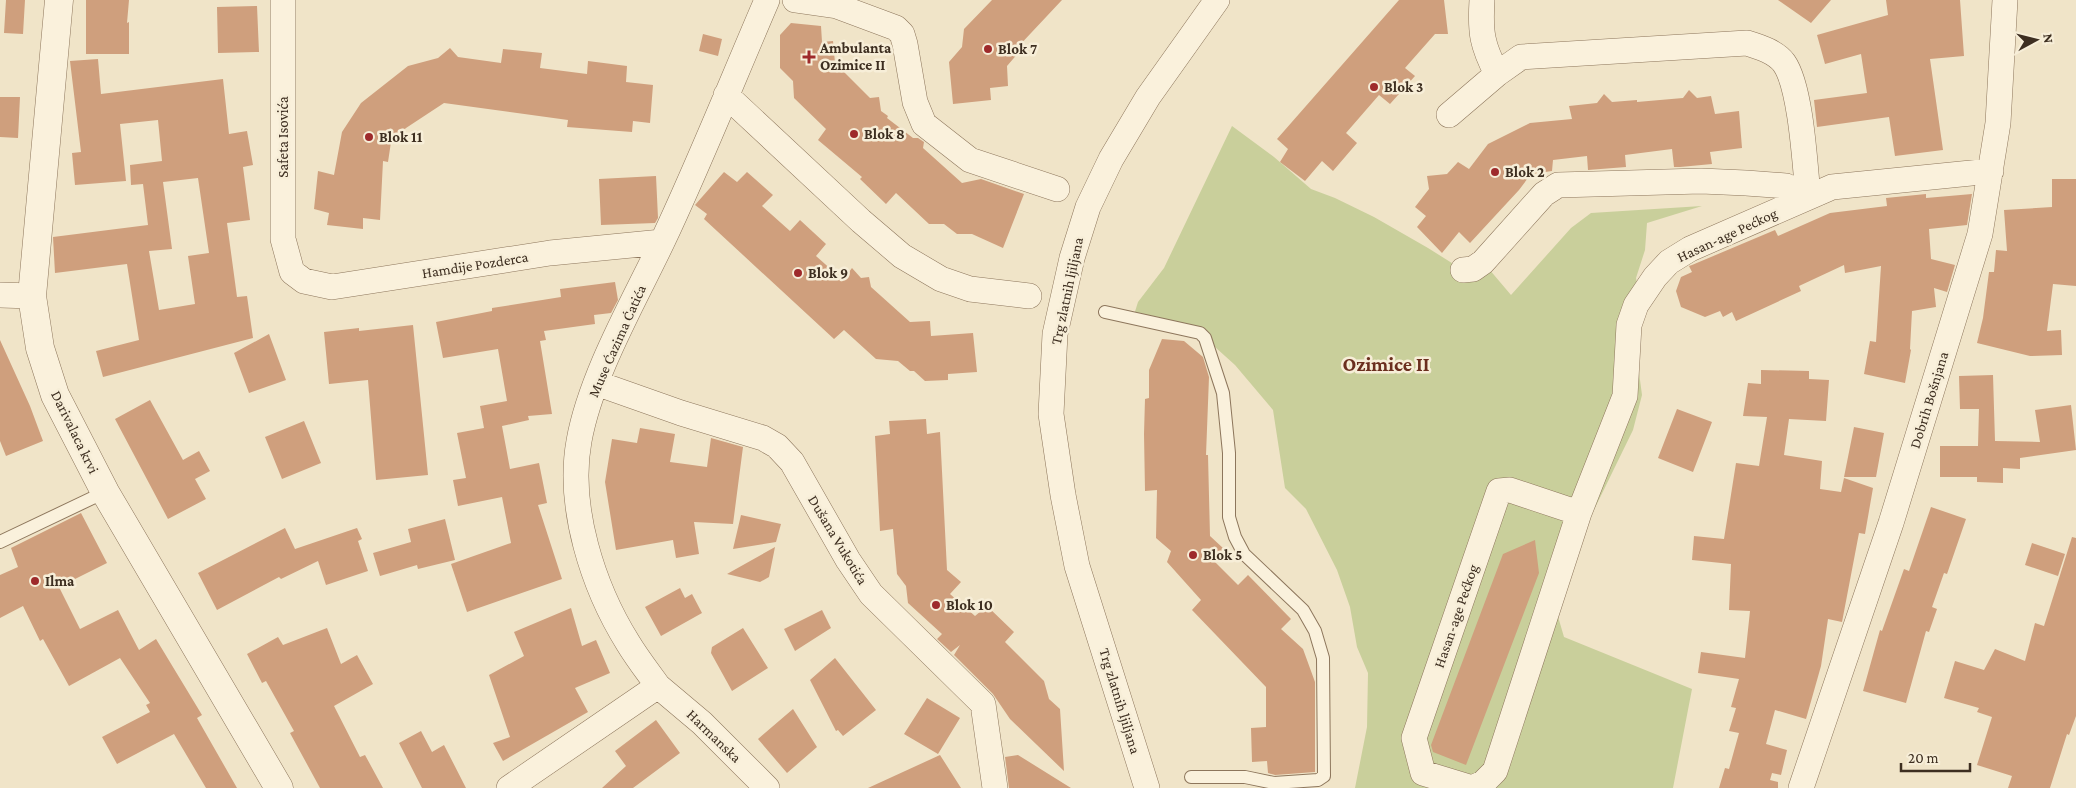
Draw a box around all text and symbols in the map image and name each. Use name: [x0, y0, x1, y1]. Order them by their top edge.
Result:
north arrow: [2011, 15, 2061, 65]
text: N: [2040, 33, 2057, 45]
place label: Ambulanta Ozimice II: [819, 40, 892, 73]
place label: Blok 7: [998, 41, 1037, 57]
marker: Blok 7: [982, 43, 994, 55]
marker: Ambulanta Ozimice II: [802, 50, 816, 64]
place label: Blok 3: [1384, 79, 1423, 95]
marker: Blok 3: [1368, 81, 1380, 93]
street label: Safeta Isovića: [275, 96, 291, 178]
place label: Blok 8: [864, 126, 905, 142]
marker: Blok 8: [848, 128, 860, 140]
place label: Blok 11: [379, 129, 423, 145]
marker: Blok 11: [363, 131, 375, 143]
place label: Blok 2: [1505, 164, 1545, 180]
marker: Blok 2: [1489, 166, 1501, 178]
street label: Hasan-age Pećkog: [1674, 205, 1780, 266]
street label: Trg zlatnih ljiljana: [1048, 236, 1087, 346]
street label: Hamdije Pozderca: [421, 249, 530, 282]
place label: Blok 9: [808, 265, 848, 281]
marker: Blok 9: [792, 267, 804, 279]
street label: Muse Ćazima Ćatića: [585, 282, 649, 400]
street label: Dobrih Bošnjana: [1907, 350, 1952, 451]
district label: Ozimice II: [1343, 353, 1430, 375]
street label: Darivalaca krvi: [48, 388, 102, 476]
street label: Dušana Vukotića: [805, 492, 871, 588]
place label: Blok 5: [1203, 547, 1242, 563]
marker: Blok 5: [1187, 549, 1199, 561]
street label: Hasan-age Pećkog: [1431, 562, 1482, 670]
place label: Ilma: [45, 573, 75, 589]
marker: Ilma: [29, 575, 41, 587]
place label: Blok 10: [946, 597, 993, 613]
marker: Blok 10: [930, 599, 942, 611]
street label: Trg zlatnih ljiljana: [1095, 646, 1144, 756]
street label: Harmanska: [684, 706, 744, 766]
scale bar: [1901, 740, 1970, 772]
text: 20 m: [1908, 750, 1939, 766]

